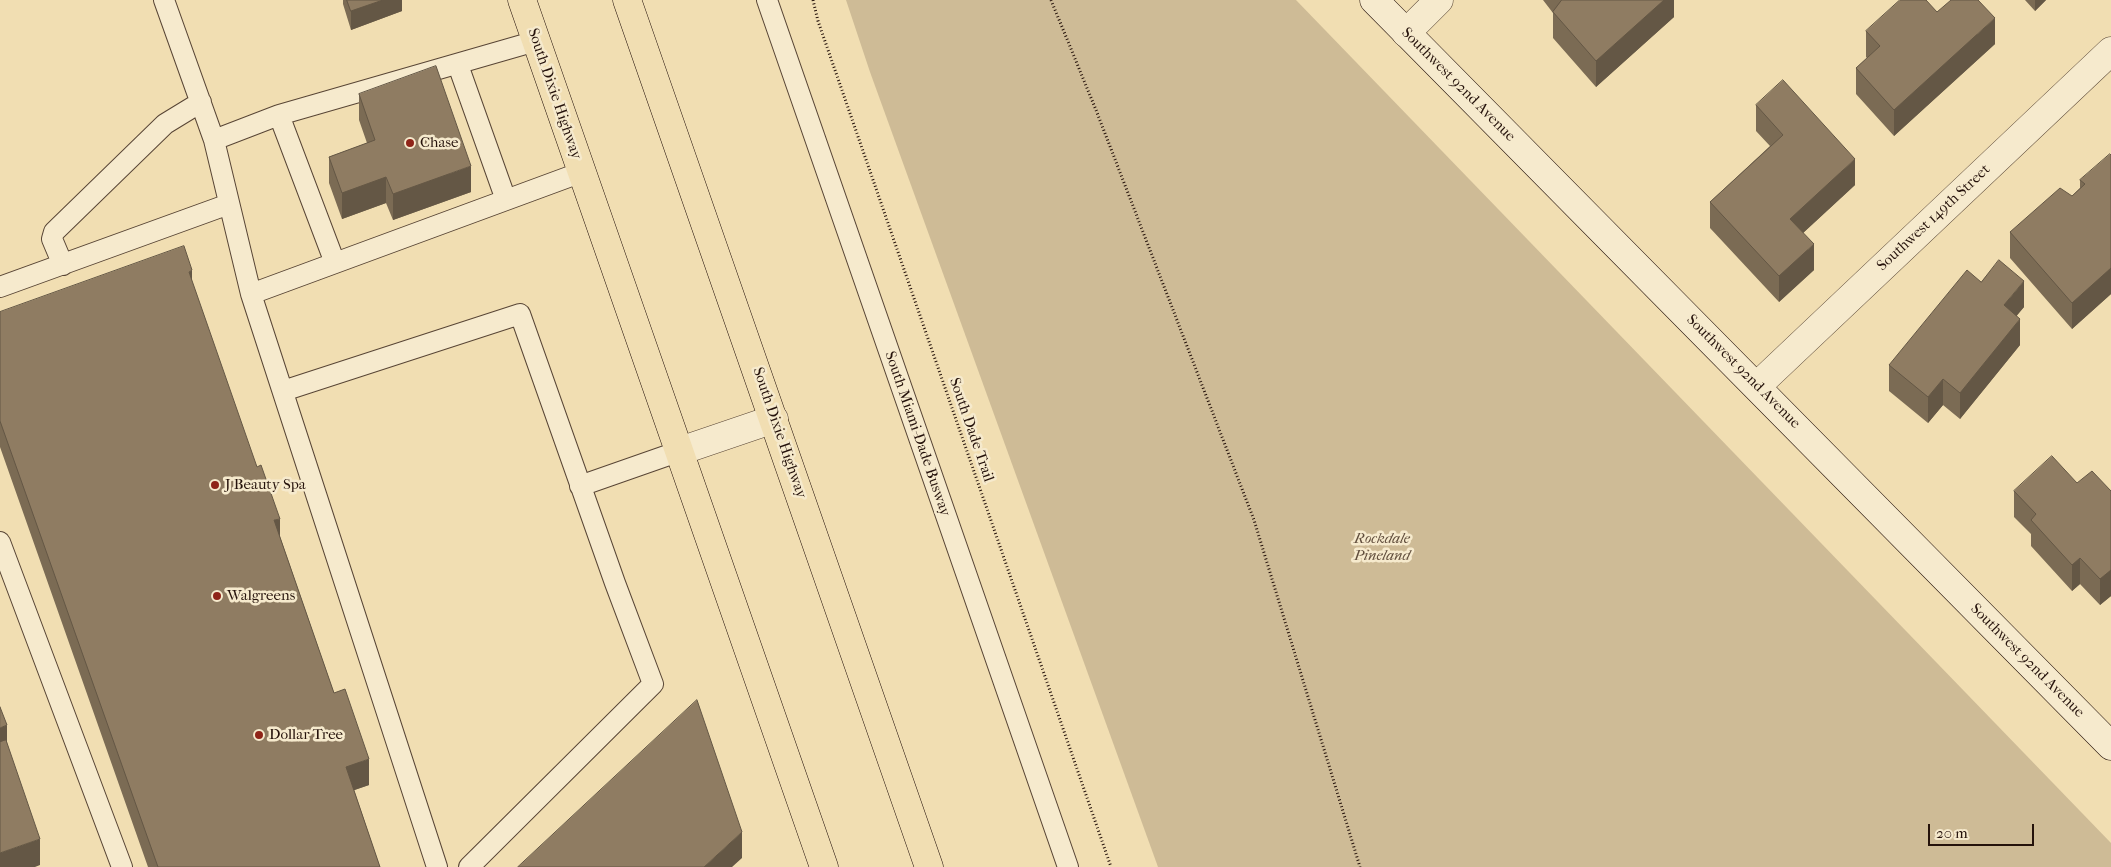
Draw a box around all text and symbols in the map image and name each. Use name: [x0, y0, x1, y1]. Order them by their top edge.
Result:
street label: Southwest 92nd Avenue: [1397, 24, 1519, 146]
street label: South Dixie Highway: [523, 26, 585, 162]
place label: Chase: [420, 134, 458, 152]
marker: Chase: [404, 137, 416, 149]
street label: Southwest 149th Street: [1874, 161, 1994, 275]
street label: Southwest 92nd Avenue: [1682, 311, 1804, 433]
street label: South Miami-Dade Busway: [880, 349, 954, 519]
street label: South Dixie Highway: [748, 365, 810, 501]
street label: South Dade Trail: [945, 376, 997, 484]
place label: J Beauty Spa: [225, 476, 306, 494]
marker: J Beauty Spa: [209, 479, 221, 491]
park label: Rockdale Pineland: [1354, 530, 1410, 565]
place label: Walgreens: [227, 587, 295, 605]
marker: Walgreens: [211, 590, 223, 602]
street label: Southwest 92nd Avenue: [1966, 600, 2088, 722]
place label: Dollar Tree: [269, 726, 343, 744]
marker: Dollar Tree: [253, 729, 265, 741]
scale bar: [1931, 814, 2037, 846]
text: 20 m: [1936, 824, 1968, 842]

